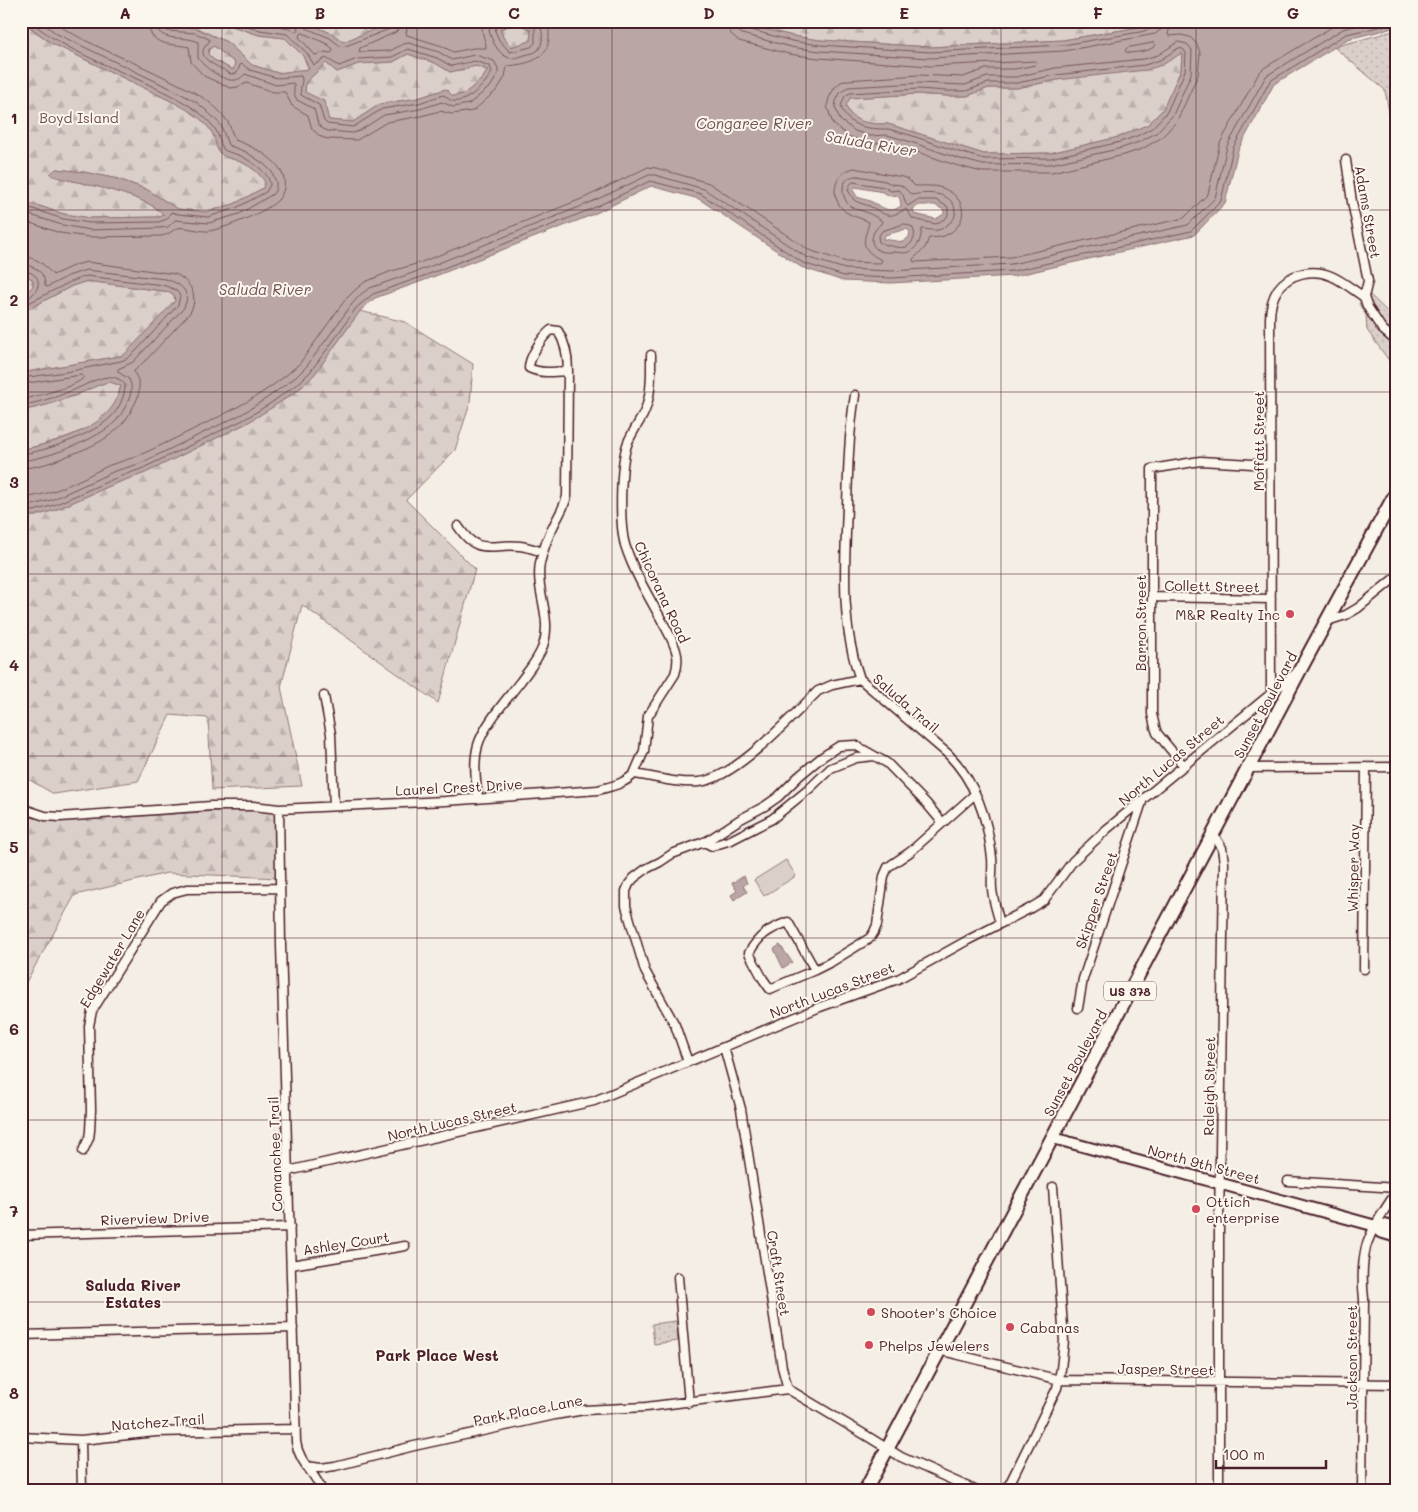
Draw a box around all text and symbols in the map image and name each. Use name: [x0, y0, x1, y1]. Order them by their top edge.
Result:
text: A: [119, 2, 131, 23]
text: B: [315, 2, 325, 23]
text: C: [508, 2, 520, 23]
text: D: [703, 2, 715, 23]
text: E: [899, 2, 909, 23]
text: F: [1093, 2, 1103, 23]
text: G: [1287, 2, 1299, 23]
text: 1: [10, 107, 18, 128]
park label: Boyd Island: [39, 108, 119, 127]
water label: Congaree River: [696, 113, 812, 133]
water label: Saluda River: [824, 125, 919, 161]
street label: Adams Street: [1350, 164, 1386, 260]
water label: Saluda River: [219, 279, 312, 299]
text: 2: [10, 289, 19, 310]
street label: Moffatt Street: [1249, 391, 1268, 491]
text: 3: [9, 471, 19, 492]
street label: Chicorana Road: [630, 538, 694, 646]
street label: Barron Street: [1131, 575, 1150, 671]
street label: Collett Street: [1164, 576, 1260, 596]
place label: M&R Realty Inc: [1175, 605, 1280, 624]
marker: M&R Realty Inc: [1284, 608, 1296, 620]
street label: Sunset Boulevard: [1229, 648, 1301, 762]
text: 4: [9, 654, 19, 675]
street label: Saluda Trail: [869, 669, 943, 737]
street label: North Lucas Street: [1114, 710, 1228, 810]
street label: Laurel Crest Drive: [395, 774, 523, 800]
street label: Whisper Way: [1343, 824, 1363, 912]
text: 5: [9, 836, 19, 857]
street label: Skipper Street: [1070, 849, 1122, 951]
street label: Edgewater Lane: [75, 905, 149, 1011]
street label: North Lucas Street: [767, 957, 897, 1023]
road number: US 378: [1104, 981, 1156, 1000]
street label: Sunset Boulevard: [1039, 1006, 1111, 1120]
text: 6: [9, 1018, 19, 1039]
street label: Raleigh Street: [1199, 1036, 1219, 1136]
street label: Comanchee Trail: [263, 1096, 287, 1212]
street label: North Lucas Street: [386, 1097, 518, 1145]
street label: North 9th Street: [1146, 1140, 1262, 1188]
place label: Ottich enterprise: [1206, 1192, 1280, 1227]
text: 7: [10, 1200, 19, 1221]
marker: Ottich enterprise: [1190, 1203, 1202, 1215]
street label: Riverview Drive: [100, 1207, 210, 1229]
street label: Ashley Court: [301, 1227, 391, 1259]
street label: Craft Street: [763, 1229, 795, 1317]
district label: Saluda River Estates: [85, 1275, 181, 1312]
place label: Shooter's Choice: [881, 1303, 997, 1322]
street label: Jackson Street: [1342, 1305, 1361, 1409]
marker: Shooter's Choice: [865, 1306, 877, 1318]
place label: Cabanas: [1020, 1318, 1080, 1337]
marker: Cabanas: [1004, 1321, 1016, 1333]
place label: Phelps Jewelers: [879, 1336, 989, 1355]
marker: Phelps Jewelers: [863, 1339, 875, 1351]
district label: Park Place West: [375, 1345, 499, 1365]
street label: Jasper Street: [1118, 1359, 1214, 1379]
text: 8: [9, 1382, 19, 1403]
street label: Park Place Lane: [472, 1390, 584, 1430]
street label: Natchez Trail: [111, 1409, 205, 1435]
scale bar: [1216, 1437, 1326, 1469]
text: 100 m: [1223, 1444, 1265, 1464]

